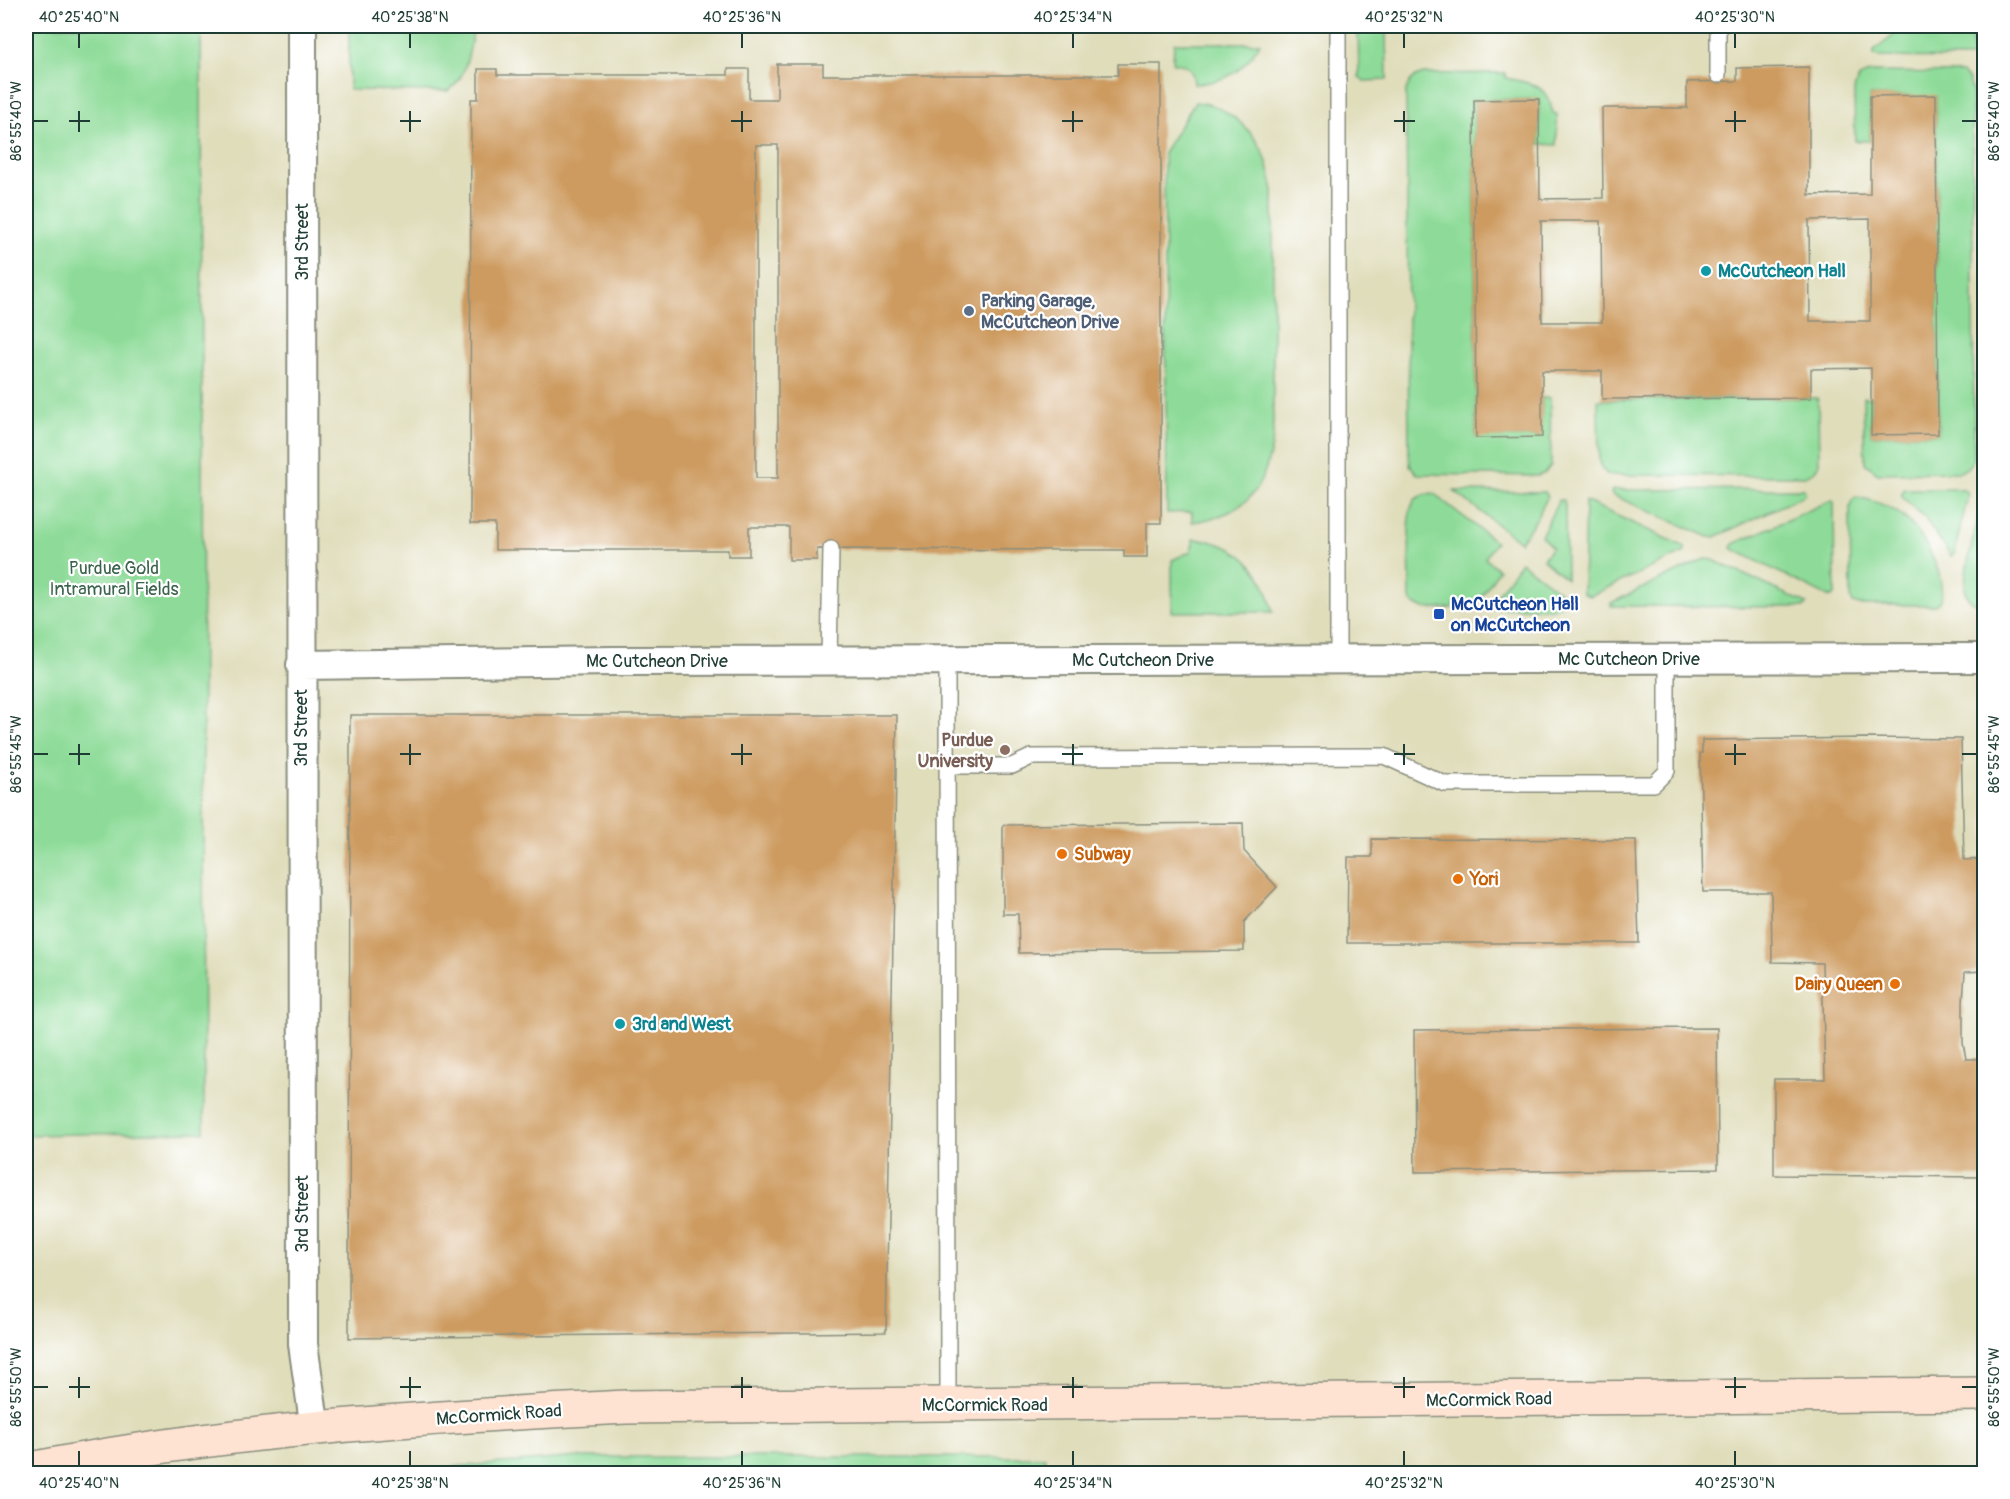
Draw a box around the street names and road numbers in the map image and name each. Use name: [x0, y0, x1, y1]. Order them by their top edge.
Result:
street label: 3rd Street: [291, 202, 314, 281]
street label: Mc Cutcheon Drive: [1558, 648, 1700, 671]
street label: Mc Cutcheon Drive: [1072, 649, 1214, 672]
street label: Mc Cutcheon Drive: [586, 650, 728, 673]
street label: 3rd Street: [290, 688, 313, 767]
street label: 3rd Street: [291, 1174, 314, 1253]
street label: McCormick Road: [1426, 1387, 1552, 1413]
street label: McCormick Road: [922, 1394, 1048, 1417]
street label: McCormick Road: [435, 1399, 563, 1431]

